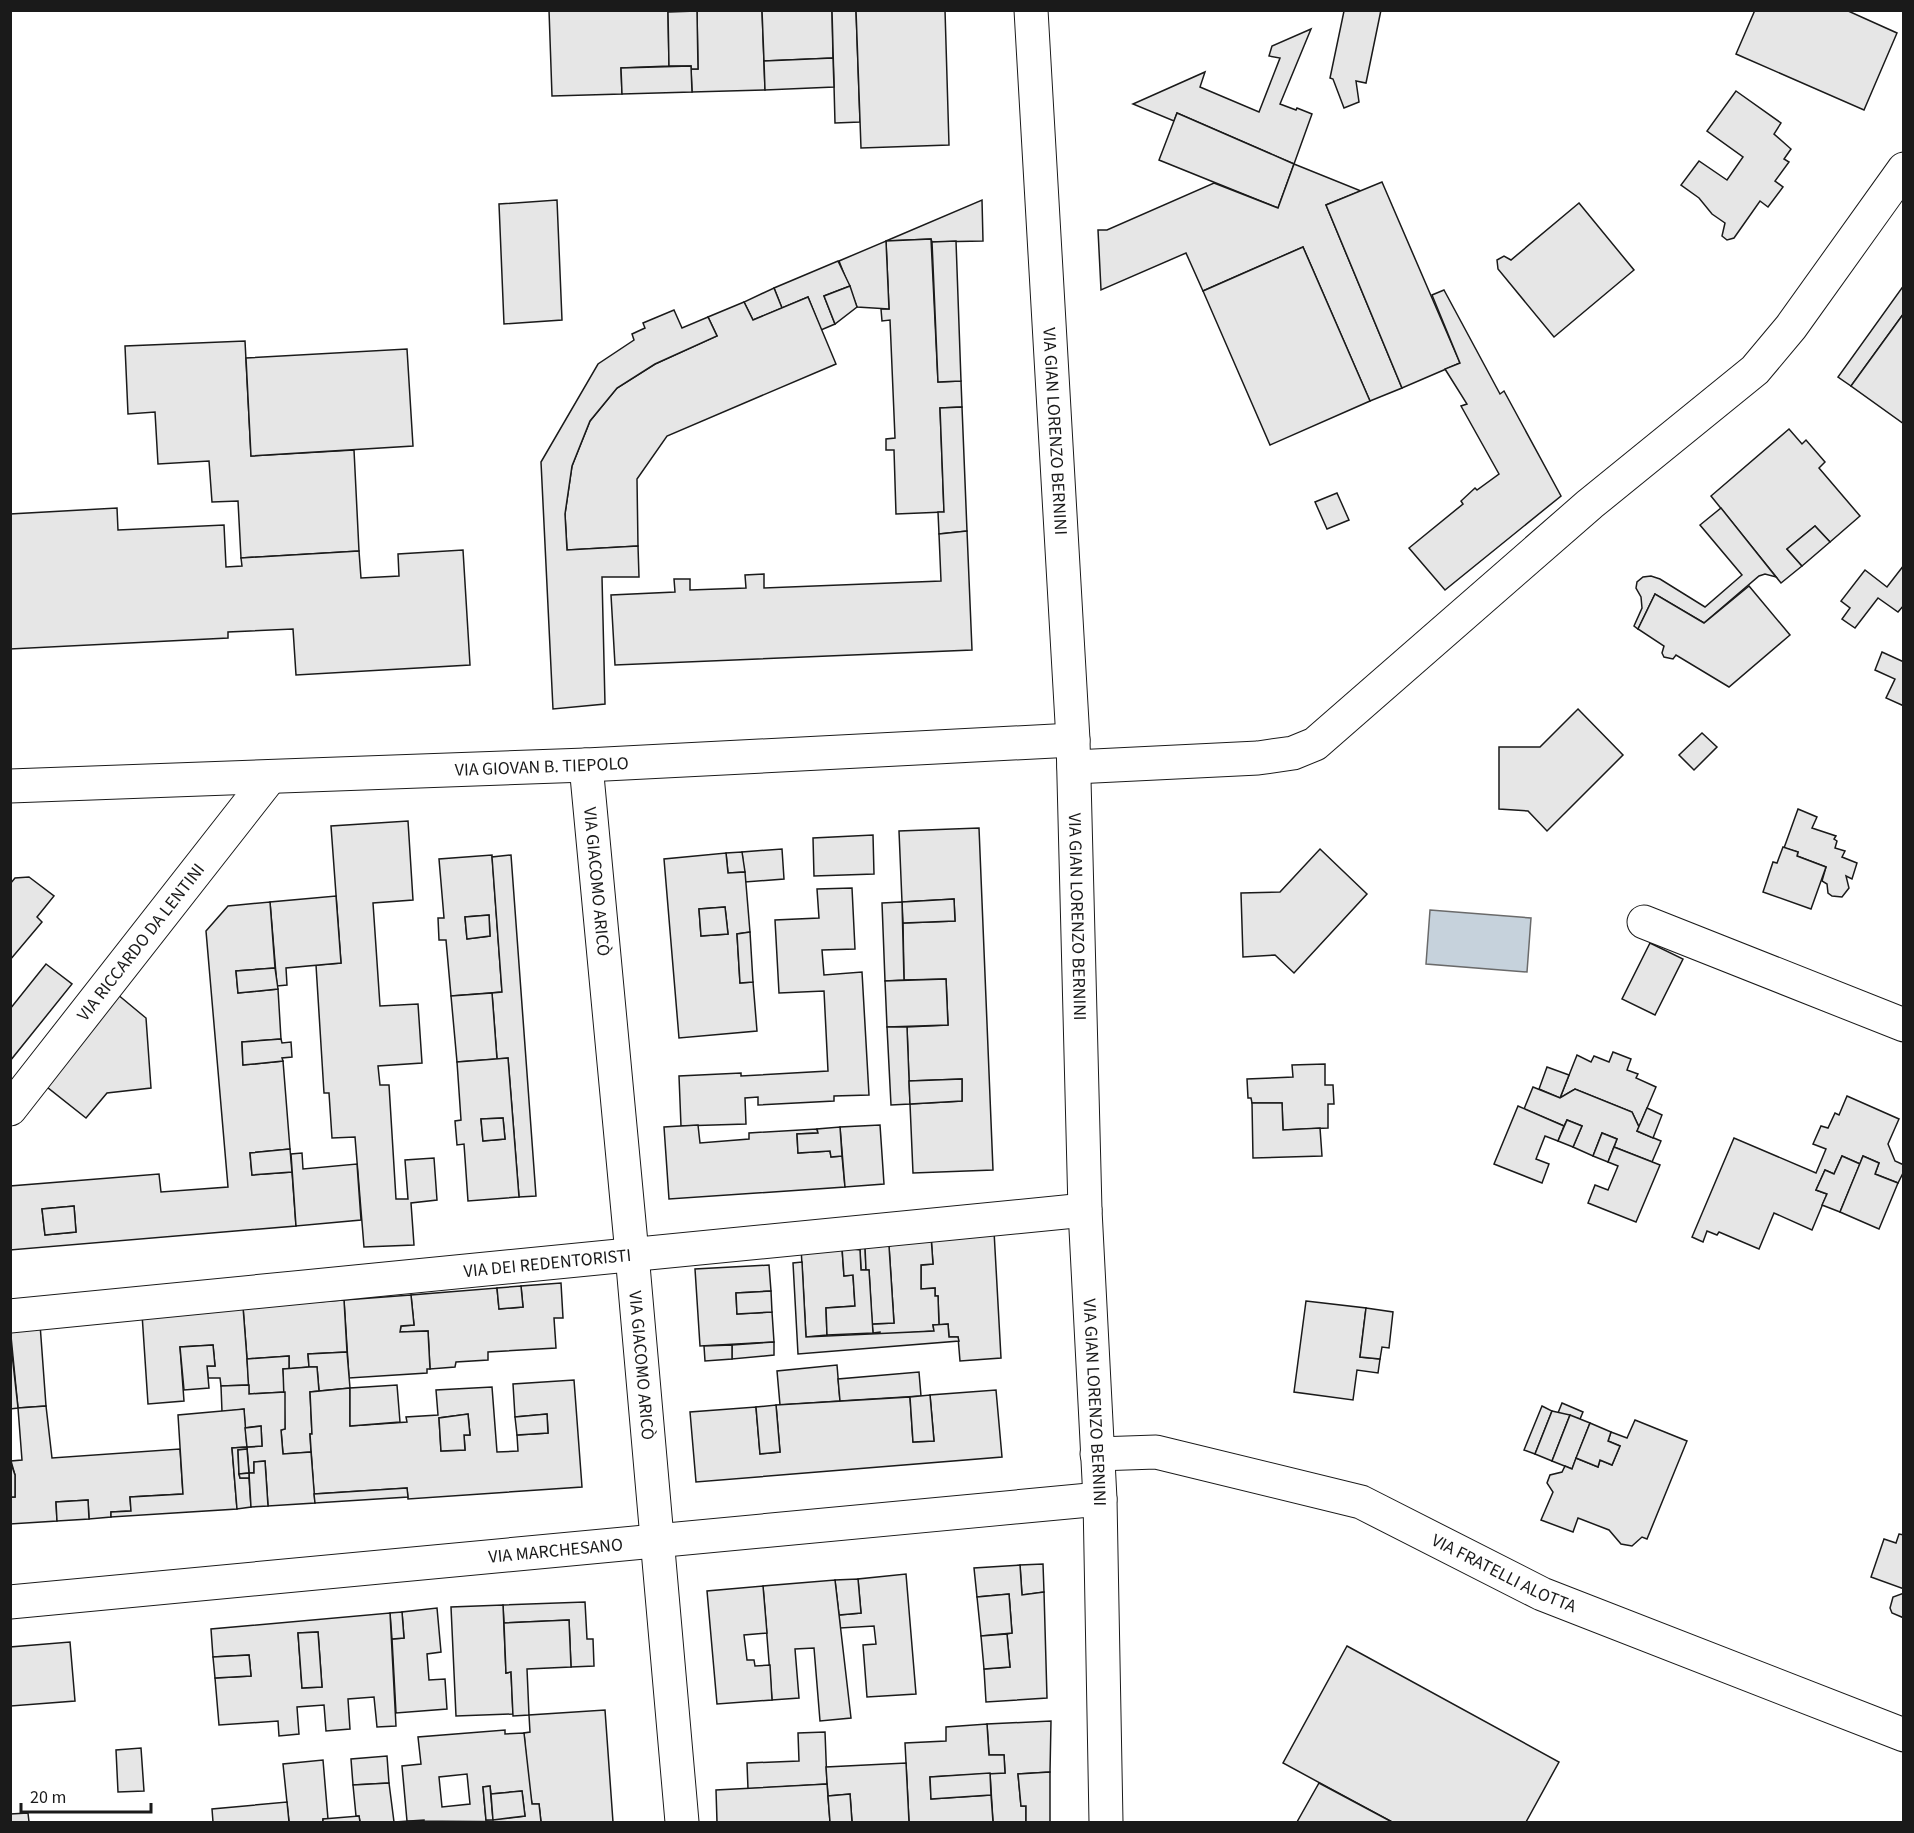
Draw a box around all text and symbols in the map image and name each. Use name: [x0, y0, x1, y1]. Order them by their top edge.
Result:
street label: VIA GIAN LORENZO BERNINI: [1037, 327, 1074, 536]
street label: VIA GIOVAN B. TIEPOLO: [454, 750, 629, 782]
street label: VIA GIACOMO ARICÒ: [578, 806, 616, 957]
street label: VIA GIAN LORENZO BERNINI: [1062, 812, 1093, 1021]
street label: VIA RICCARDO DA LENTINI: [71, 858, 210, 1026]
street label: VIA DEI REDENTORISTI: [463, 1242, 632, 1284]
street label: VIA GIACOMO ARICÒ: [623, 1290, 661, 1441]
street label: VIA GIAN LORENZO BERNINI: [1077, 1298, 1113, 1506]
street label: VIA FRATELLI ALOTTA: [1427, 1527, 1580, 1619]
street label: VIA MARCHESANO: [487, 1532, 624, 1569]
scale bar: [21, 1776, 152, 1814]
text: 20 m: [30, 1785, 66, 1810]

